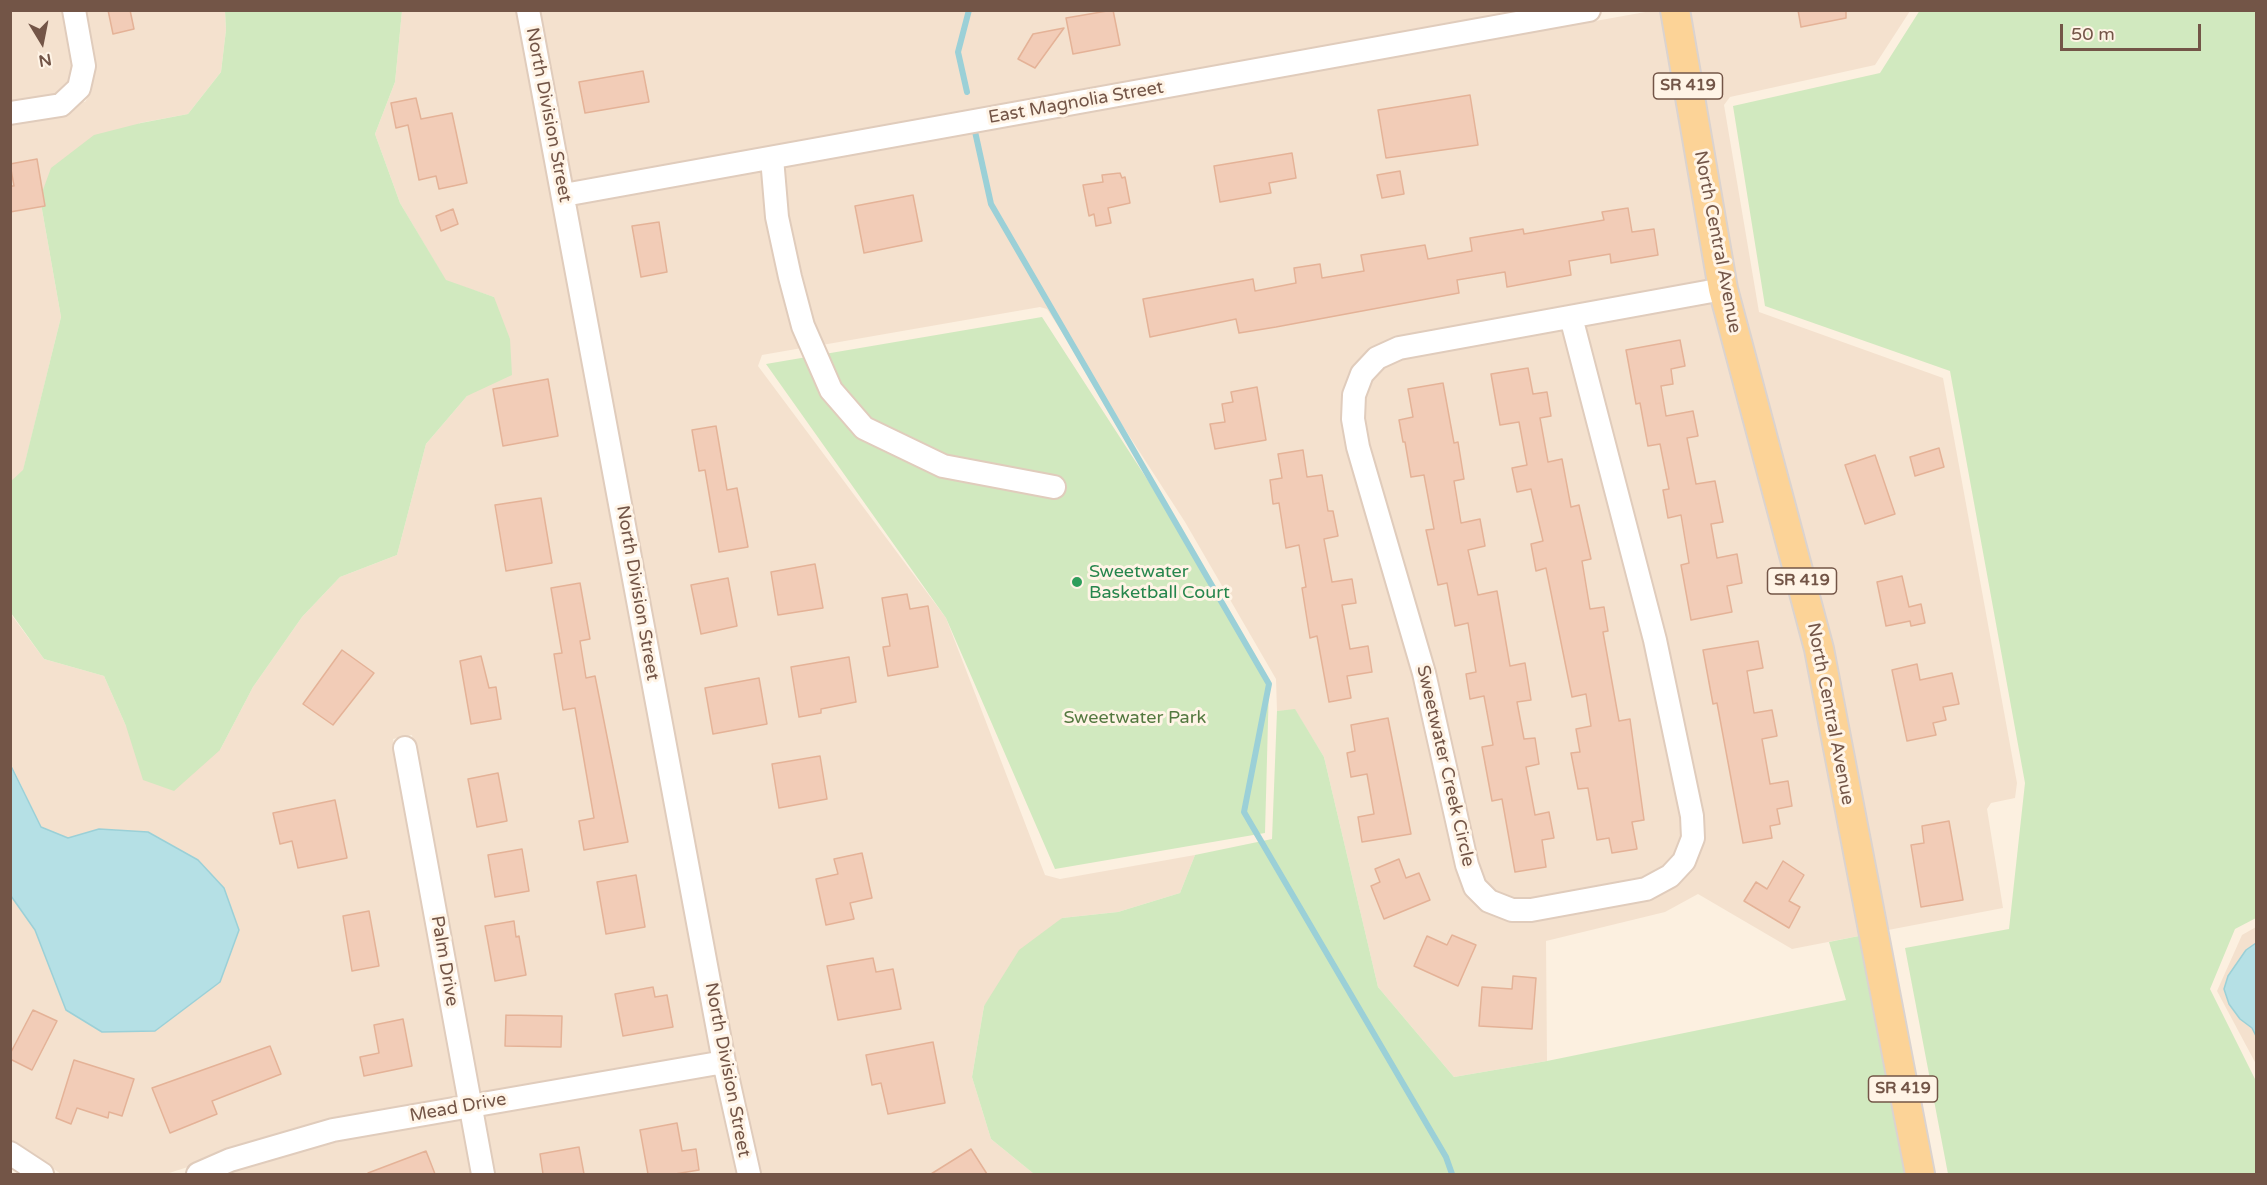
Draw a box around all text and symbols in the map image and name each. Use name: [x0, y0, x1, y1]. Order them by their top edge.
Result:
north arrow: [12, 12, 72, 72]
scale bar: [2063, 12, 2204, 50]
text: 50 m: [2071, 23, 2115, 45]
street label: North Division Street: [520, 26, 576, 204]
text: N: [37, 49, 53, 71]
road number: SR 419: [1654, 73, 1722, 99]
street label: East Magnolia Street: [987, 77, 1165, 129]
street label: North Central Avenue: [1689, 149, 1745, 335]
street label: North Division Street: [611, 504, 663, 682]
place label: Sweetwater Basketball Court: [1089, 561, 1230, 604]
road number: SR 419: [1768, 568, 1836, 594]
marker: Sweetwater Basketball Court: [1070, 575, 1084, 589]
street label: North Central Avenue: [1802, 621, 1858, 807]
street label: Sweetwater Creek Circle: [1411, 663, 1479, 869]
park label: Sweetwater Park: [1064, 707, 1206, 729]
street label: Palm Drive: [425, 914, 463, 1008]
street label: North Division Street: [699, 981, 755, 1159]
road number: SR 419: [1868, 1076, 1938, 1102]
street label: Mead Drive: [408, 1089, 508, 1127]

